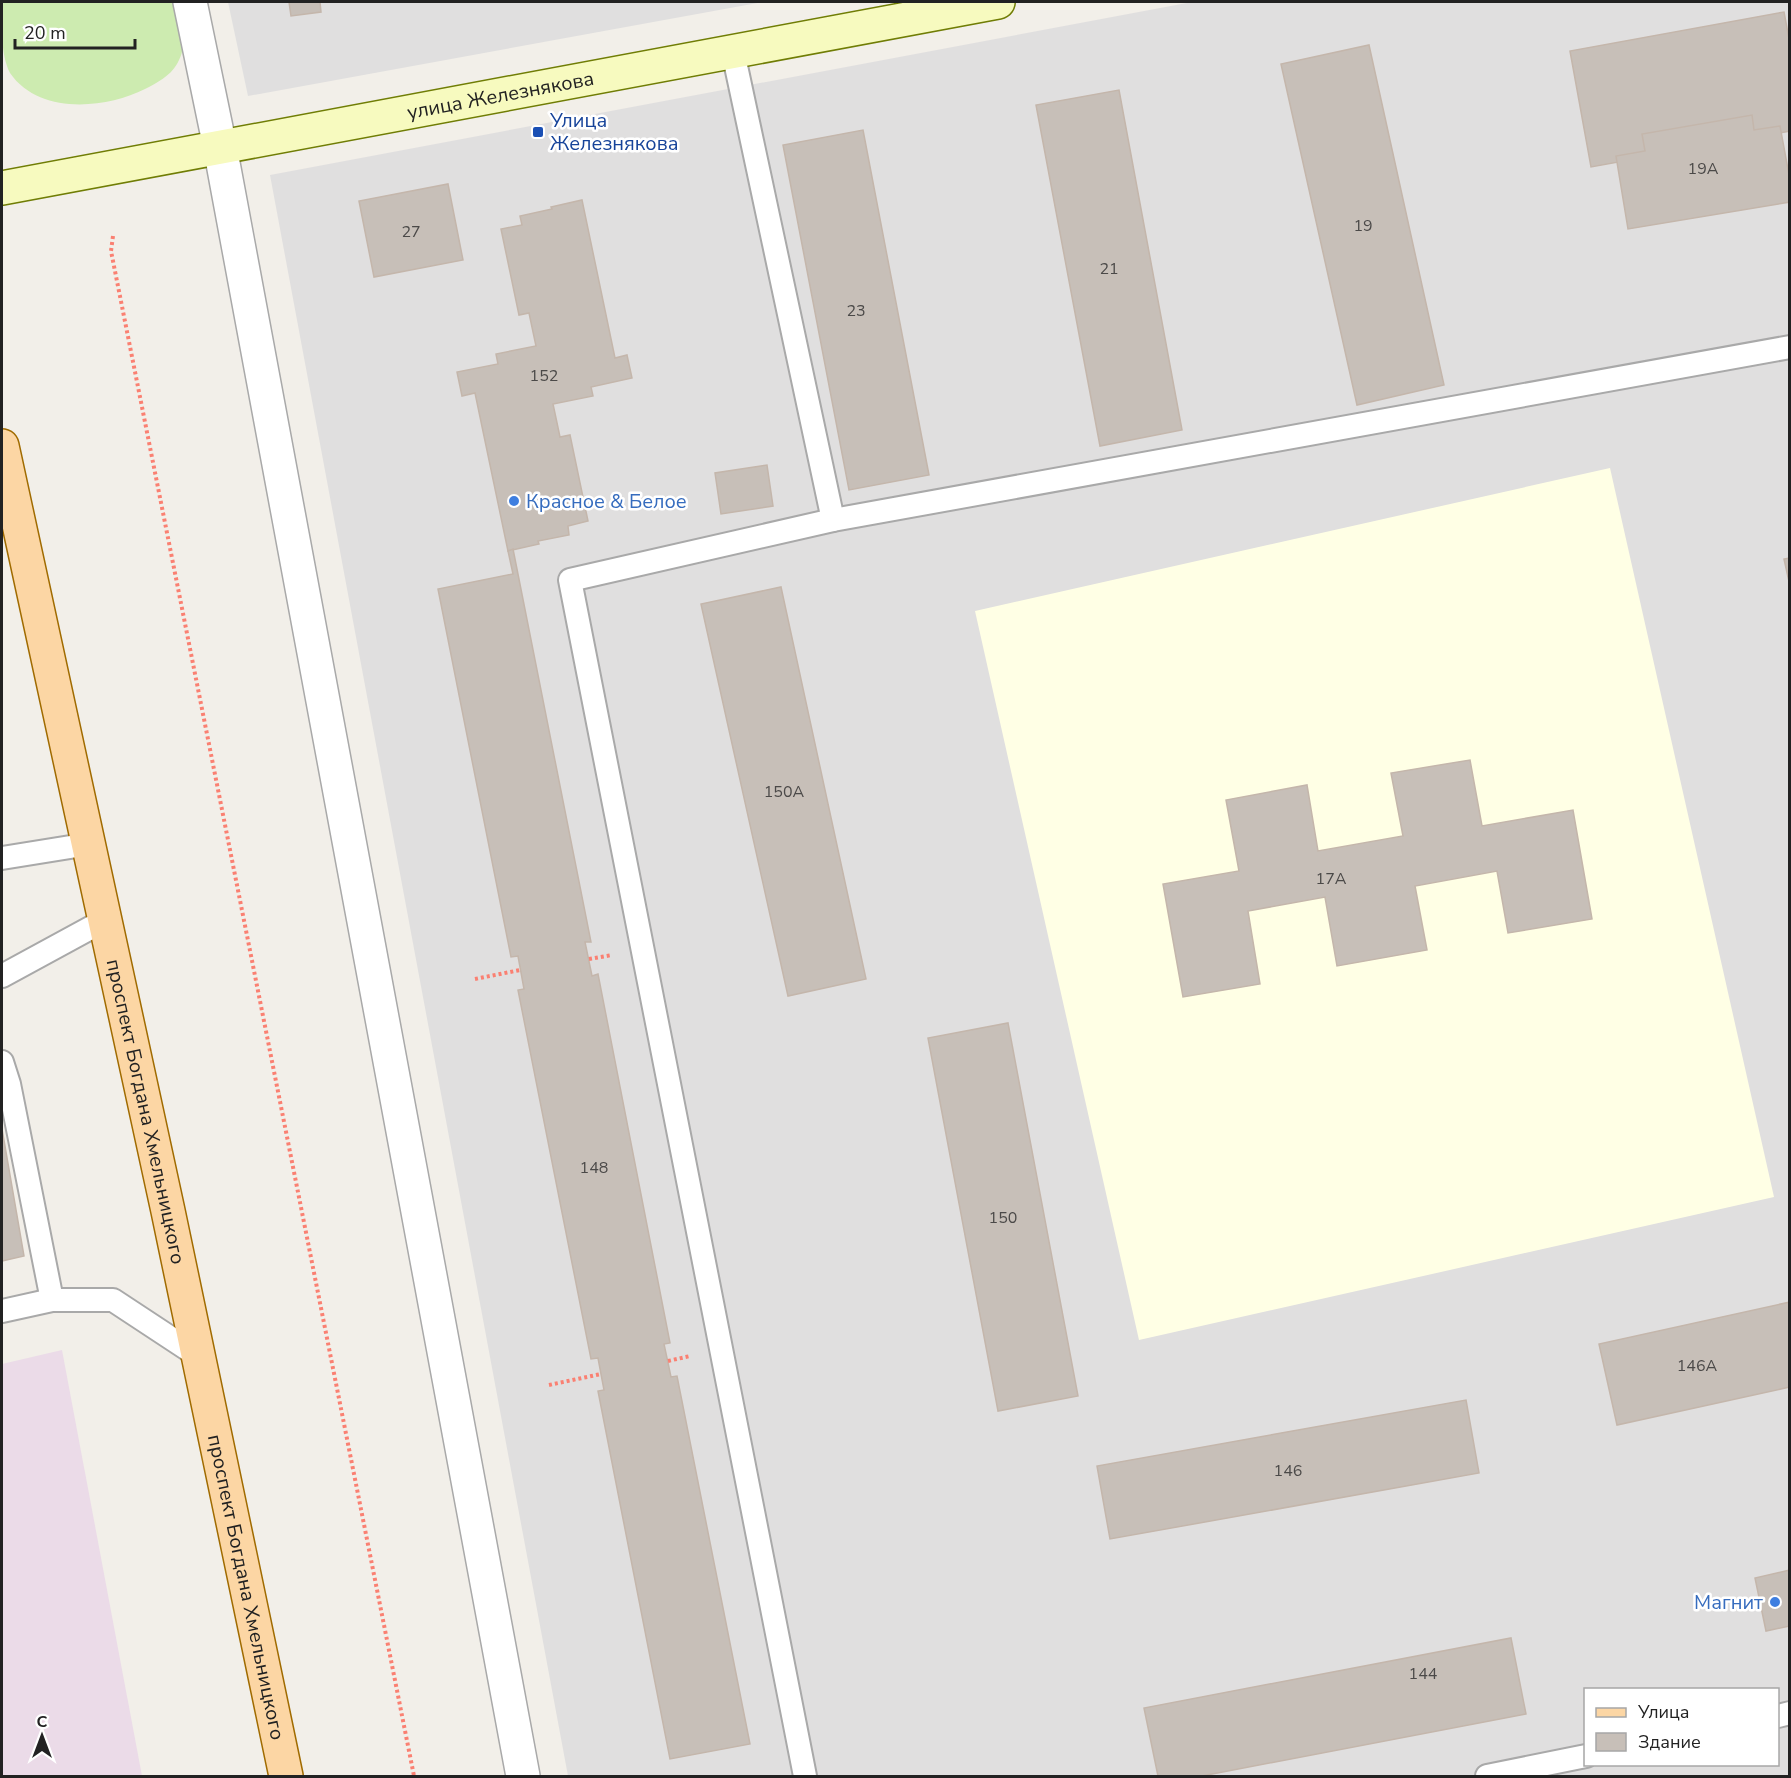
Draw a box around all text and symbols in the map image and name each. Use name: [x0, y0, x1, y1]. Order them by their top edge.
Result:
scale bar: [15, 12, 135, 50]
text: 20 m: [24, 21, 66, 45]
street label: улица Железнякова: [405, 65, 596, 126]
place label: Улица Железнякова: [549, 107, 678, 157]
marker: Улица Железнякова: [531, 125, 545, 139]
house number: 19А: [1688, 158, 1719, 180]
house number: 19: [1353, 215, 1373, 237]
house number: 27: [401, 221, 421, 243]
house number: 21: [1099, 258, 1119, 280]
house number: 23: [846, 300, 866, 322]
house number: 152: [530, 365, 558, 387]
place label: Красное & Белое: [526, 488, 687, 515]
marker: Красное & Белое: [507, 494, 521, 508]
house number: 150А: [764, 781, 805, 803]
house number: 17А: [1316, 868, 1347, 890]
street label: проспект Богдана Хмельницкого: [100, 957, 192, 1267]
house number: 148: [580, 1157, 608, 1179]
house number: 150: [989, 1207, 1017, 1229]
house number: 146А: [1677, 1355, 1718, 1377]
street label: проспект Богдана Хмельницкого: [201, 1432, 291, 1742]
house number: 146: [1274, 1460, 1302, 1482]
place label: Магнит: [1694, 1589, 1763, 1616]
marker: Магнит: [1768, 1595, 1782, 1609]
house number: 144: [1409, 1663, 1438, 1685]
legend: [1584, 1688, 1779, 1766]
text: Улица: [1637, 1700, 1689, 1724]
north arrow: [12, 1706, 72, 1766]
text: С: [37, 1711, 48, 1733]
text: Здание: [1638, 1730, 1701, 1754]

